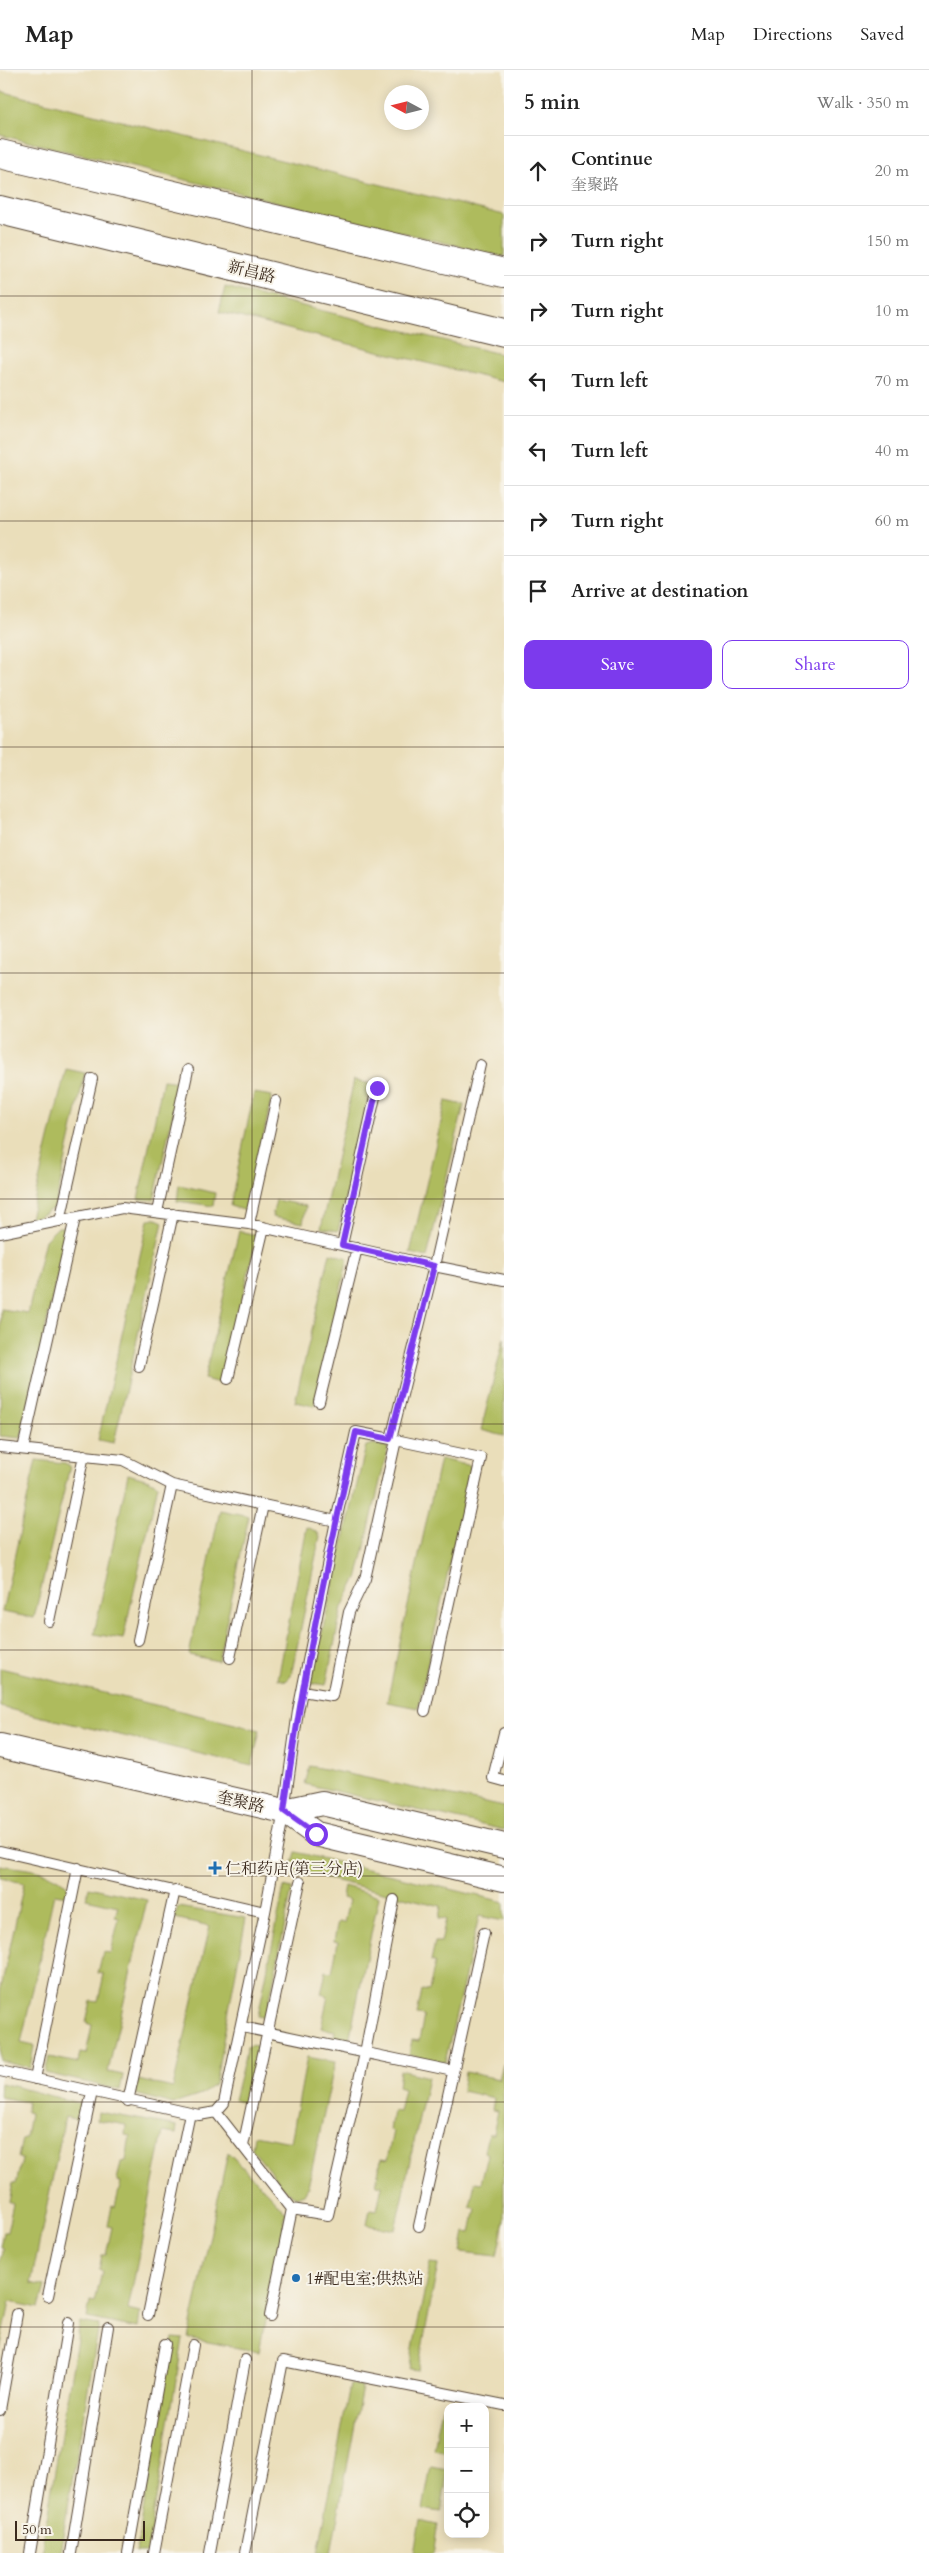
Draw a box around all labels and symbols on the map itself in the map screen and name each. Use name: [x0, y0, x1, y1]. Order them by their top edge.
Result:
north arrow: [384, 85, 429, 130]
street label: 新昌路: [226, 255, 278, 288]
route end: [366, 1077, 389, 1100]
street label: 奎聚路: [215, 1786, 267, 1818]
route start: [305, 1823, 328, 1846]
place label: 仁和药店(第三分店): [225, 1858, 363, 1880]
marker: 仁和药店(第三分店): [209, 1862, 221, 1874]
place label: 1#配电室;供热站: [306, 2268, 424, 2290]
marker: 1#配电室;供热站: [290, 2272, 302, 2284]
scale bar: [15, 2518, 145, 2541]

